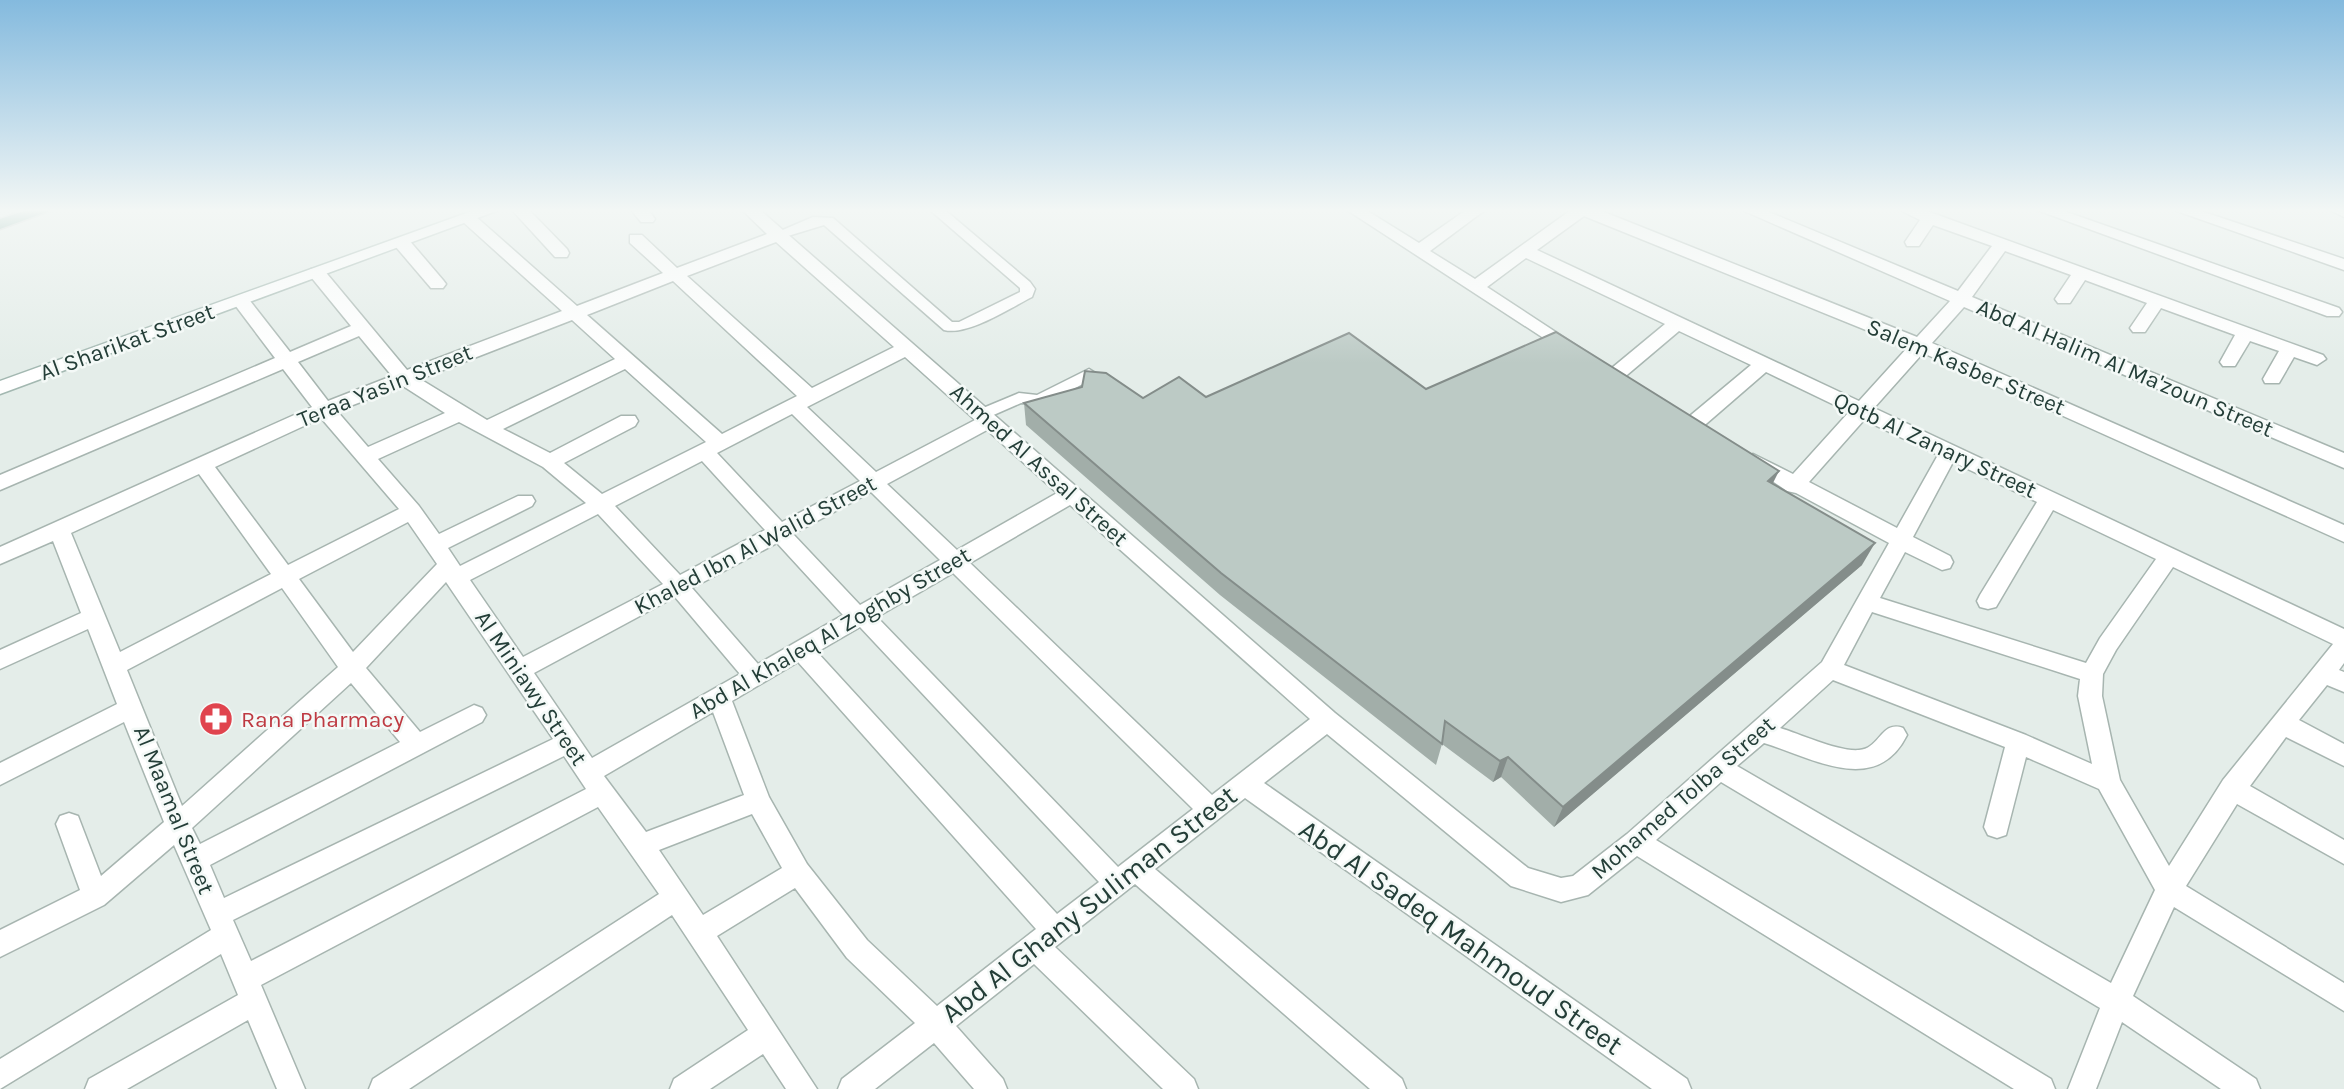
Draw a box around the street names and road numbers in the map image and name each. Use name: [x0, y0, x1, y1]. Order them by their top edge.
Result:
street label: Abd Al Halim Al Ma'zoun Street: [1973, 293, 2278, 443]
street label: Al Sharikat Street: [36, 298, 218, 386]
street label: Salem Kasber Street: [1863, 313, 2070, 421]
street label: Teraa Yasin Street: [294, 339, 477, 433]
street label: Ahmed Al Assal Street: [945, 378, 1134, 552]
street label: Qotb Al Zanary Street: [1829, 386, 2041, 504]
street label: Khaled Ibn Al Walid Street: [629, 469, 881, 620]
street label: Abd Al Khaleq Al Zoghby Street: [685, 541, 976, 725]
street label: Al Miniawy Street: [469, 605, 593, 771]
street label: Mohamed Tolba Street: [1586, 711, 1781, 885]
street label: Al Maamal Street: [128, 722, 220, 898]
street label: Abd Al Ghany Suliman Street: [935, 778, 1243, 1030]
street label: Abd Al Sadeq Mahmoud Street: [1293, 812, 1629, 1062]

